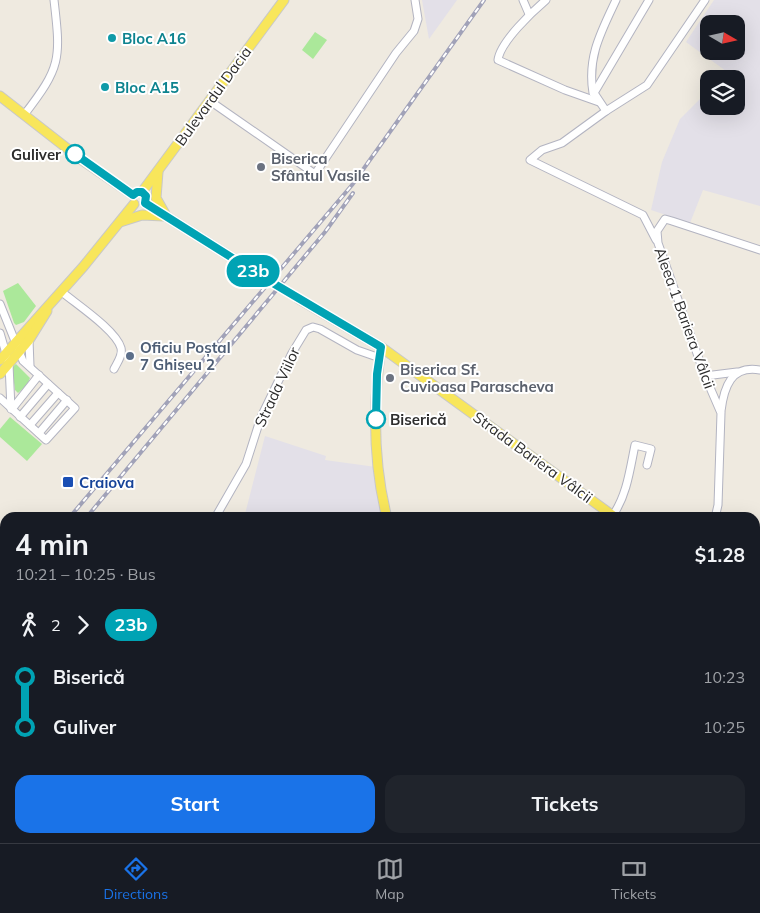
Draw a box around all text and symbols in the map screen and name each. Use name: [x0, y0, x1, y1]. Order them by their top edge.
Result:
north arrow: [700, 15, 745, 60]
map controls: [700, 15, 745, 115]
place label: Bloc A16: [122, 29, 186, 48]
marker: Bloc A16: [106, 32, 118, 44]
street label: Bulevardul Dacia: [171, 43, 255, 149]
button: layers: [700, 70, 745, 115]
place label: Bloc A15: [115, 78, 179, 97]
marker: Bloc A15: [99, 81, 111, 93]
marker: Guliver: [65, 144, 85, 164]
place label: Guliver: [11, 145, 61, 164]
place label: Biserica Sfântul Vasile: [271, 149, 370, 185]
marker: Biserica Sfântul Vasile: [255, 161, 267, 173]
street label: Aleea 1 Bariera Vâlcii: [651, 245, 719, 391]
line badge: 23b: [224, 255, 282, 287]
text: 23b: [237, 259, 269, 282]
place label: Oficiu Poștal 7 Ghișeu 2: [140, 338, 231, 375]
street label: Strada Viilor: [250, 343, 304, 430]
marker: Oficiu Poștal 7 Ghișeu 2: [124, 350, 136, 362]
place label: Biserica Sf. Cuvioasa Parascheva: [400, 360, 554, 396]
marker: Biserica Sf. Cuvioasa Parascheva: [384, 372, 396, 384]
street label: Strada Bariera Vâlcii: [470, 407, 596, 507]
marker: Biserică: [366, 409, 386, 429]
place label: Biserică: [390, 410, 447, 429]
place label: Craiova: [79, 473, 134, 492]
marker: Craiova: [61, 475, 75, 489]
text: 4 min: [15, 527, 89, 562]
text: $1.28: [695, 543, 745, 567]
text: 10:21 – 10:25 · Bus: [15, 564, 156, 584]
icon: walk: [15, 611, 43, 639]
icon: forward: [69, 611, 97, 639]
text: 23b: [115, 613, 147, 636]
text: 2: [51, 615, 61, 635]
text: Biserică: [53, 665, 125, 689]
text: 10:23: [703, 667, 745, 687]
text: Guliver: [53, 715, 116, 739]
text: 10:25: [703, 717, 745, 737]
button: Start: [15, 775, 375, 833]
button: Tickets: [385, 775, 745, 833]
tab: Directions: [104, 855, 168, 903]
tab: Map: [375, 855, 404, 903]
tab: Tickets: [611, 855, 656, 903]

